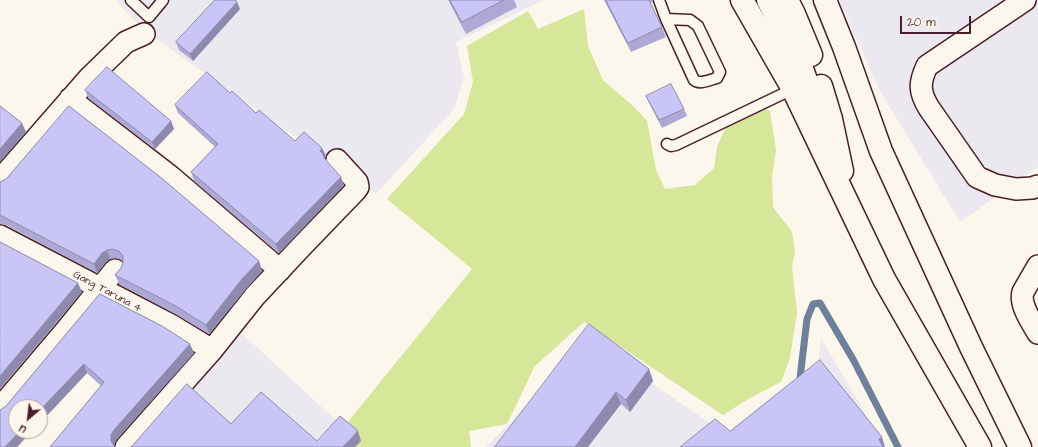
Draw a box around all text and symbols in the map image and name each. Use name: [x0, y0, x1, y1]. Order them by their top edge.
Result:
scale bar: [902, 8, 973, 34]
text: 20 m: [907, 14, 936, 31]
street label: Gang Taruna 4: [70, 268, 144, 316]
north arrow: [8, 399, 48, 439]
text: U: [16, 421, 29, 437]

